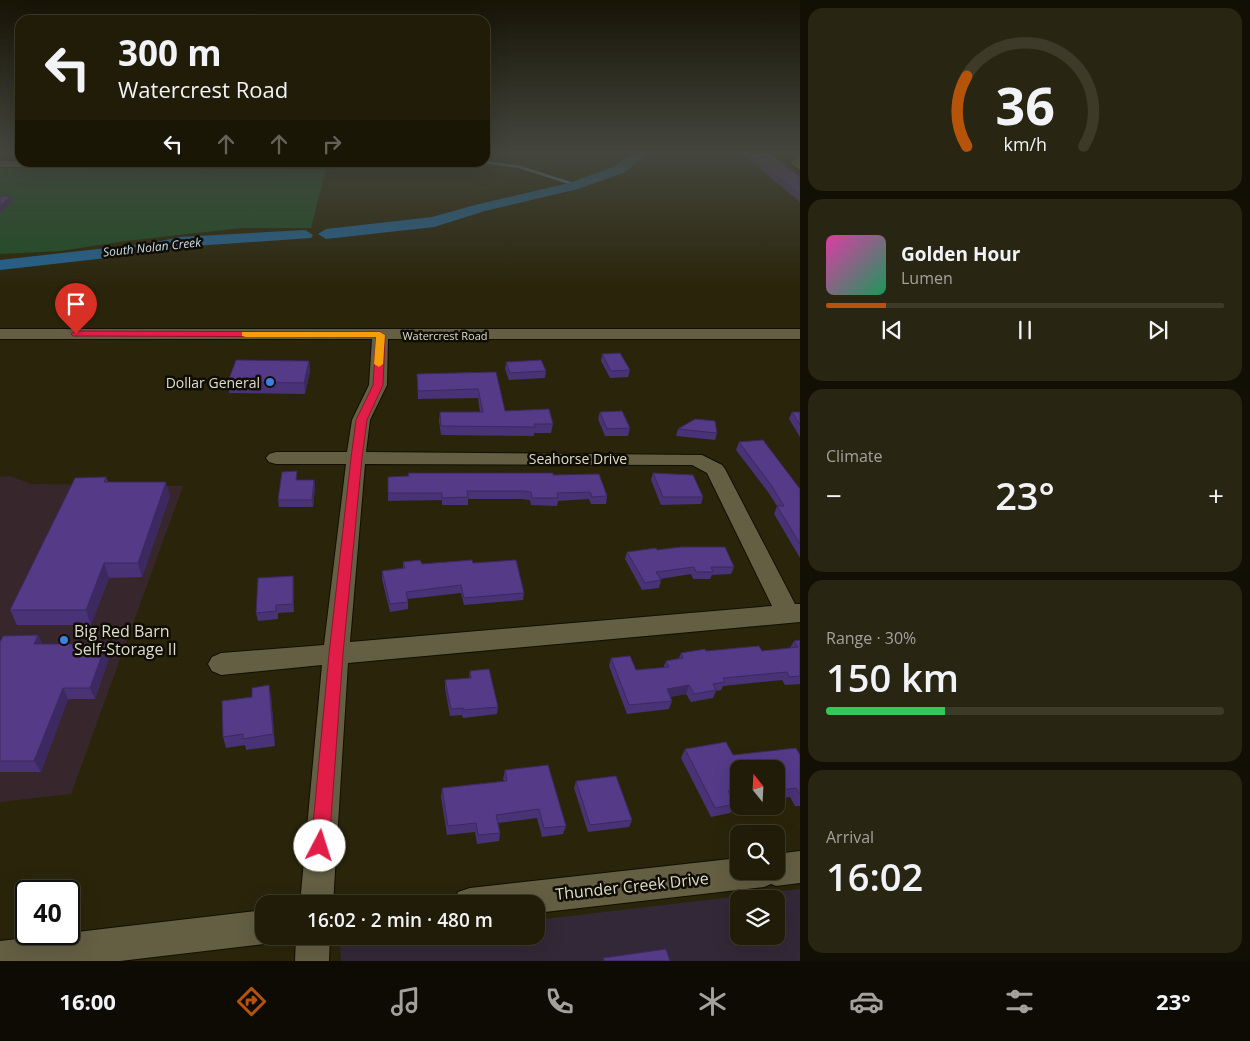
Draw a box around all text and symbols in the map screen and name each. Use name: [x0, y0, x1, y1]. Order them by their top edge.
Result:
text: 300 m: [118, 29, 222, 76]
icon: left: [35, 35, 100, 100]
text: 36: [995, 69, 1055, 140]
text: Watercrest Road: [118, 74, 288, 104]
icon: left: [159, 130, 187, 158]
icon: ahead: [212, 130, 240, 158]
icon: ahead: [265, 130, 293, 158]
icon: right: [318, 130, 346, 158]
text: km/h: [1003, 132, 1047, 156]
water label: South Nolan Creek: [102, 233, 203, 261]
text: Golden Hour: [901, 241, 1020, 267]
text: Lumen: [901, 267, 953, 289]
pin: [55, 283, 97, 334]
icon: arrive: [62, 290, 90, 318]
icon: previous: [878, 316, 906, 344]
icon: pause: [1011, 316, 1039, 344]
icon: next: [1144, 316, 1172, 344]
street label: Watercrest Road: [402, 328, 488, 343]
place label: Dollar General: [166, 373, 260, 392]
marker: Dollar General: [264, 376, 276, 388]
text: Climate: [826, 445, 883, 467]
street label: Seahorse Drive: [529, 449, 627, 468]
text: 23°: [995, 469, 1055, 521]
text: −: [826, 476, 842, 514]
text: +: [1208, 476, 1224, 514]
place label: Big Red Barn Self-Storage II: [74, 620, 177, 660]
text: Range · 30%: [826, 627, 916, 649]
marker: Big Red Barn Self-Storage II: [58, 634, 70, 646]
text: 150 km: [826, 651, 959, 703]
north arrow: [730, 760, 785, 815]
map controls: [730, 760, 785, 945]
position arrow: [293, 819, 345, 871]
button: search: [730, 825, 785, 880]
text: Arrival: [826, 826, 874, 848]
text: 16:02: [826, 850, 923, 902]
street label: Thunder Creek Drive: [554, 867, 710, 905]
speed limit sign: 40: [15, 880, 80, 945]
button: layers: [730, 890, 785, 945]
text: 16:02 · 2 min · 480 m: [307, 907, 493, 933]
icon: directions: [234, 984, 269, 1019]
icon: music: [388, 984, 423, 1019]
icon: phone: [542, 984, 577, 1019]
icon: climate: [695, 984, 730, 1019]
icon: car: [849, 984, 884, 1019]
icon: filters: [1002, 984, 1037, 1019]
text: 16:00: [59, 986, 116, 1016]
text: 23°: [1156, 986, 1191, 1016]

